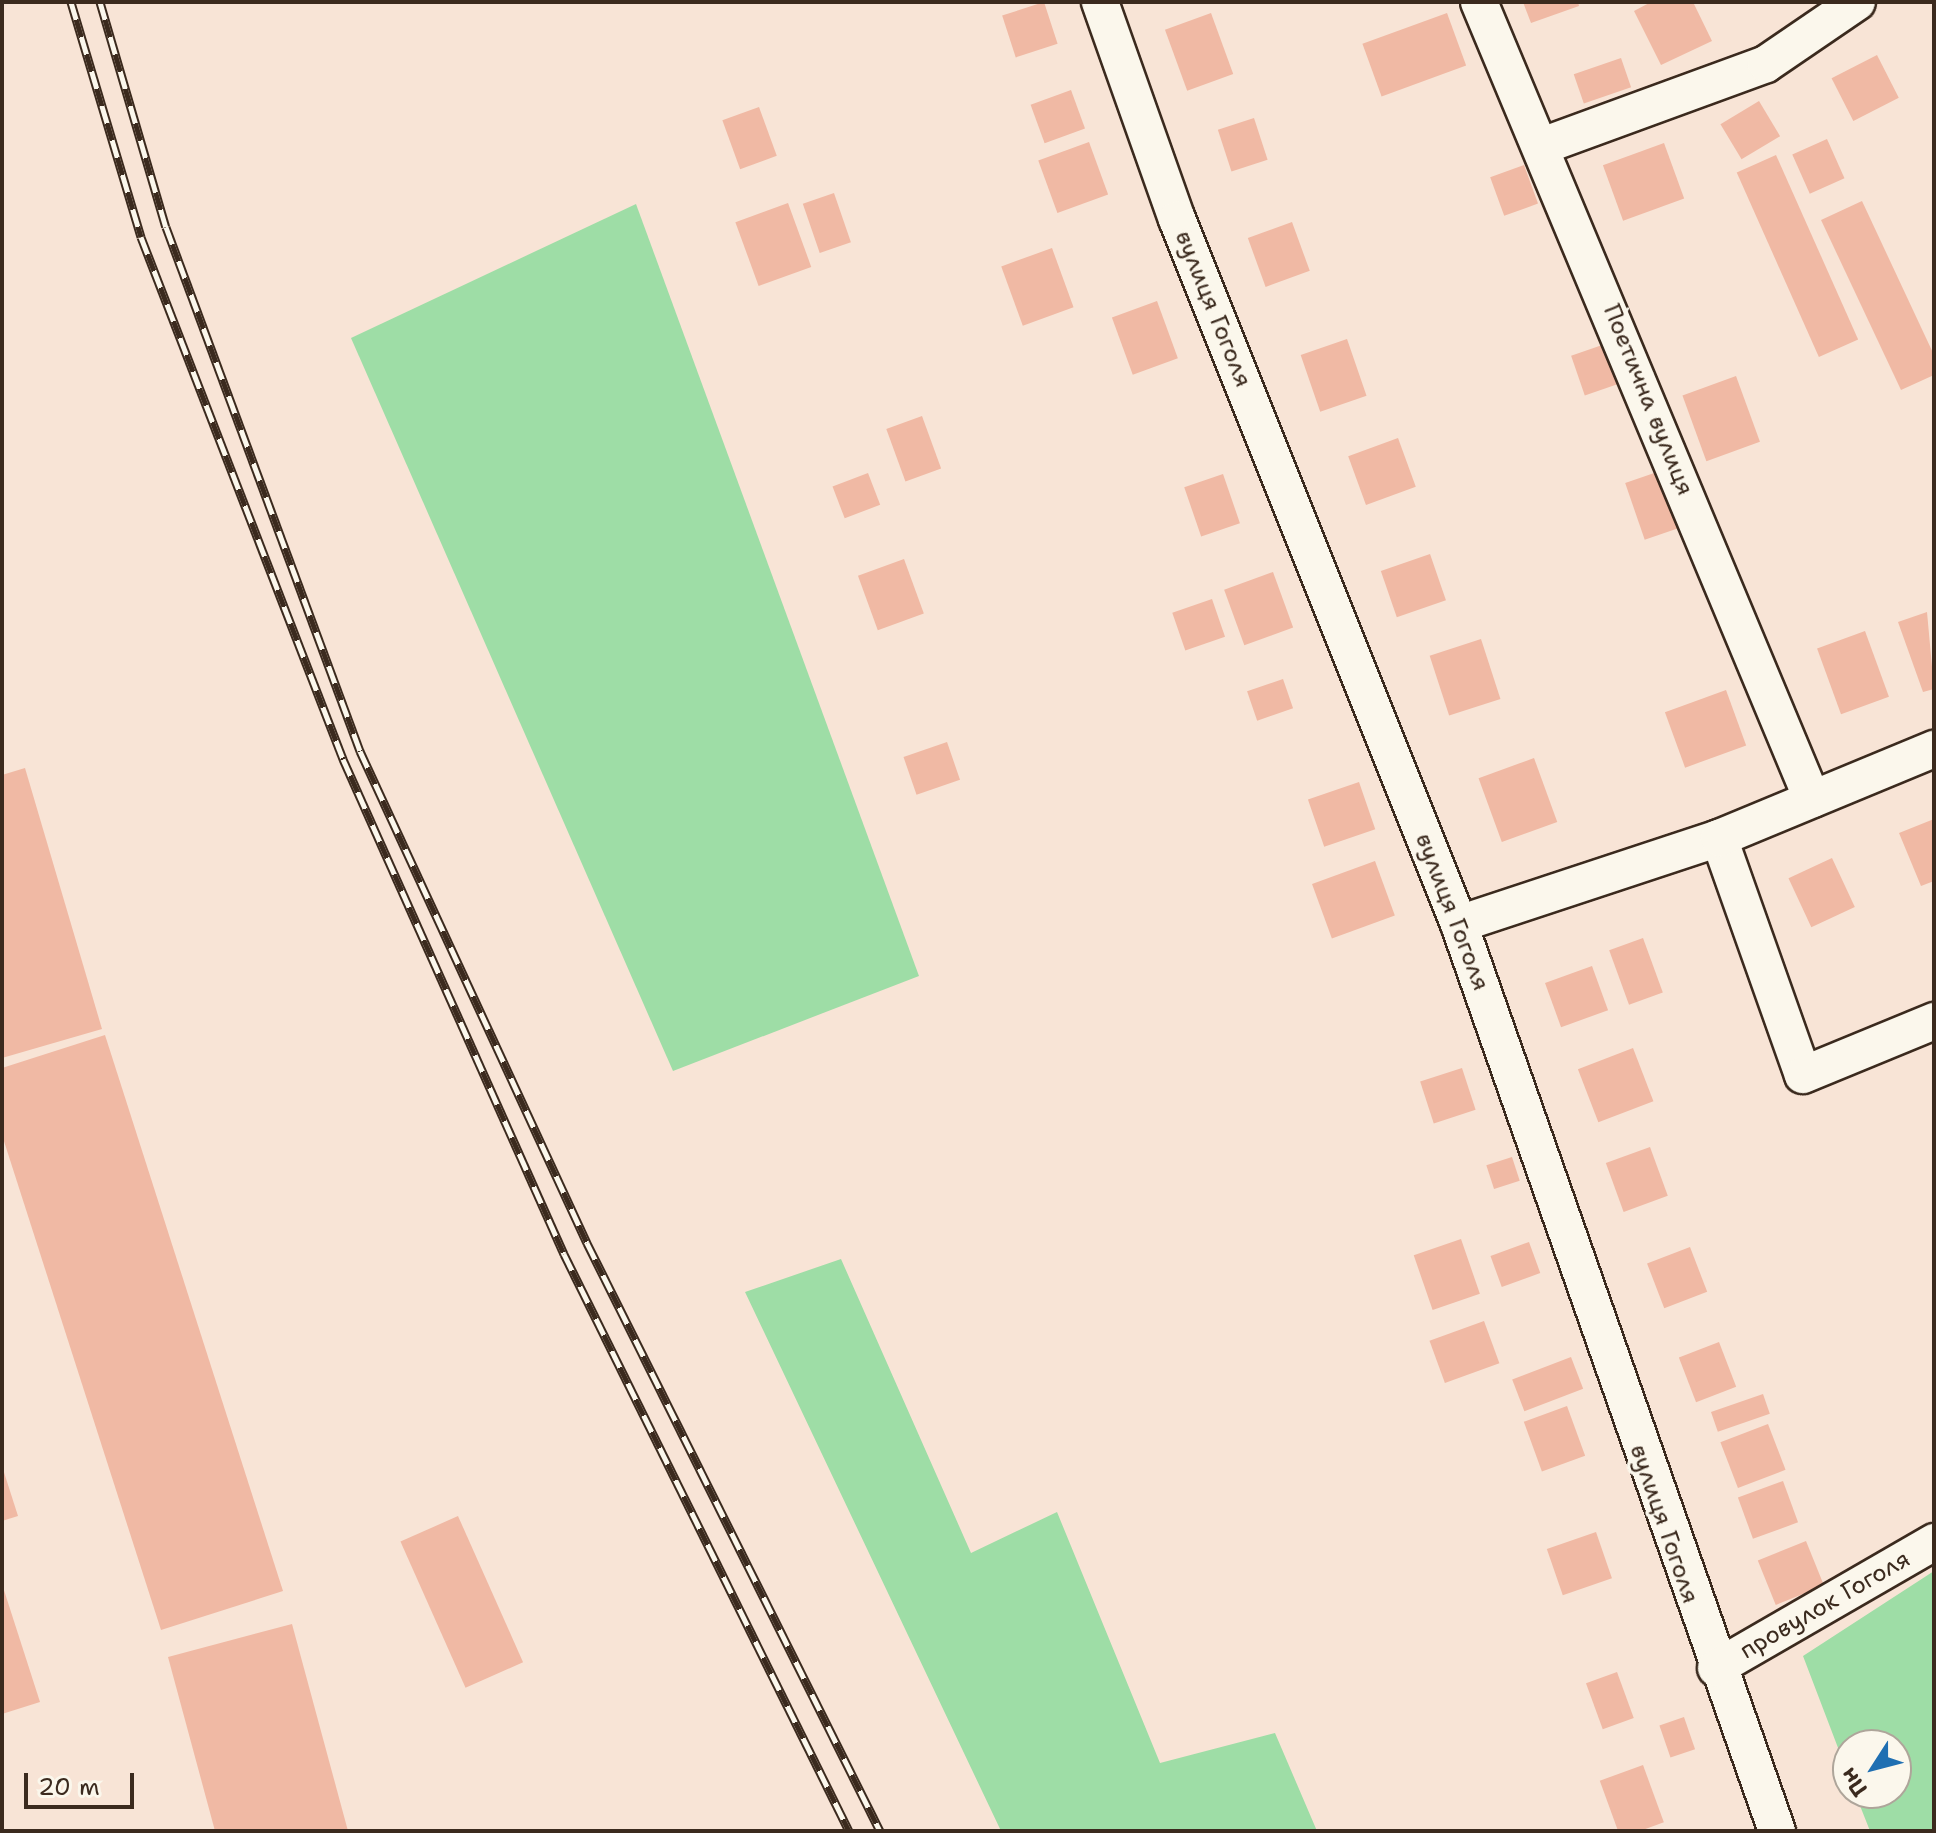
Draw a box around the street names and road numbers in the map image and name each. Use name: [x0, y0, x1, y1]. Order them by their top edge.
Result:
street label: вулиця Гоголя: [1169, 227, 1257, 391]
street label: Поетична вулиця: [1597, 300, 1699, 500]
street label: вулиця Гоголя: [1409, 829, 1495, 995]
street label: вулиця Гоголя: [1623, 1441, 1705, 1607]
street label: провулок Гоголя: [1735, 1545, 1915, 1665]

